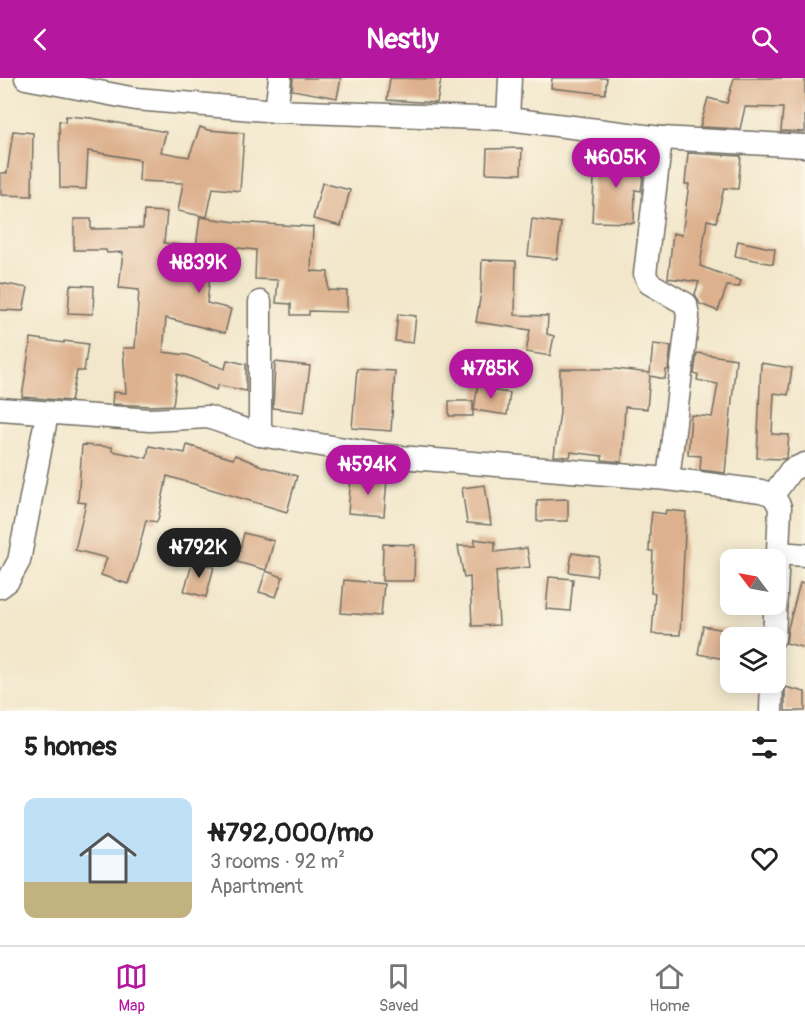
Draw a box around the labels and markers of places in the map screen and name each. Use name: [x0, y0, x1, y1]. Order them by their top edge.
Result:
pin: ₦605K: [574, 138, 658, 189]
pin: ₦839K: [157, 243, 241, 294]
pin: ₦785K: [449, 349, 533, 400]
pin: ₦594K: [326, 445, 410, 496]
pin: ₦792K: [157, 528, 241, 579]

